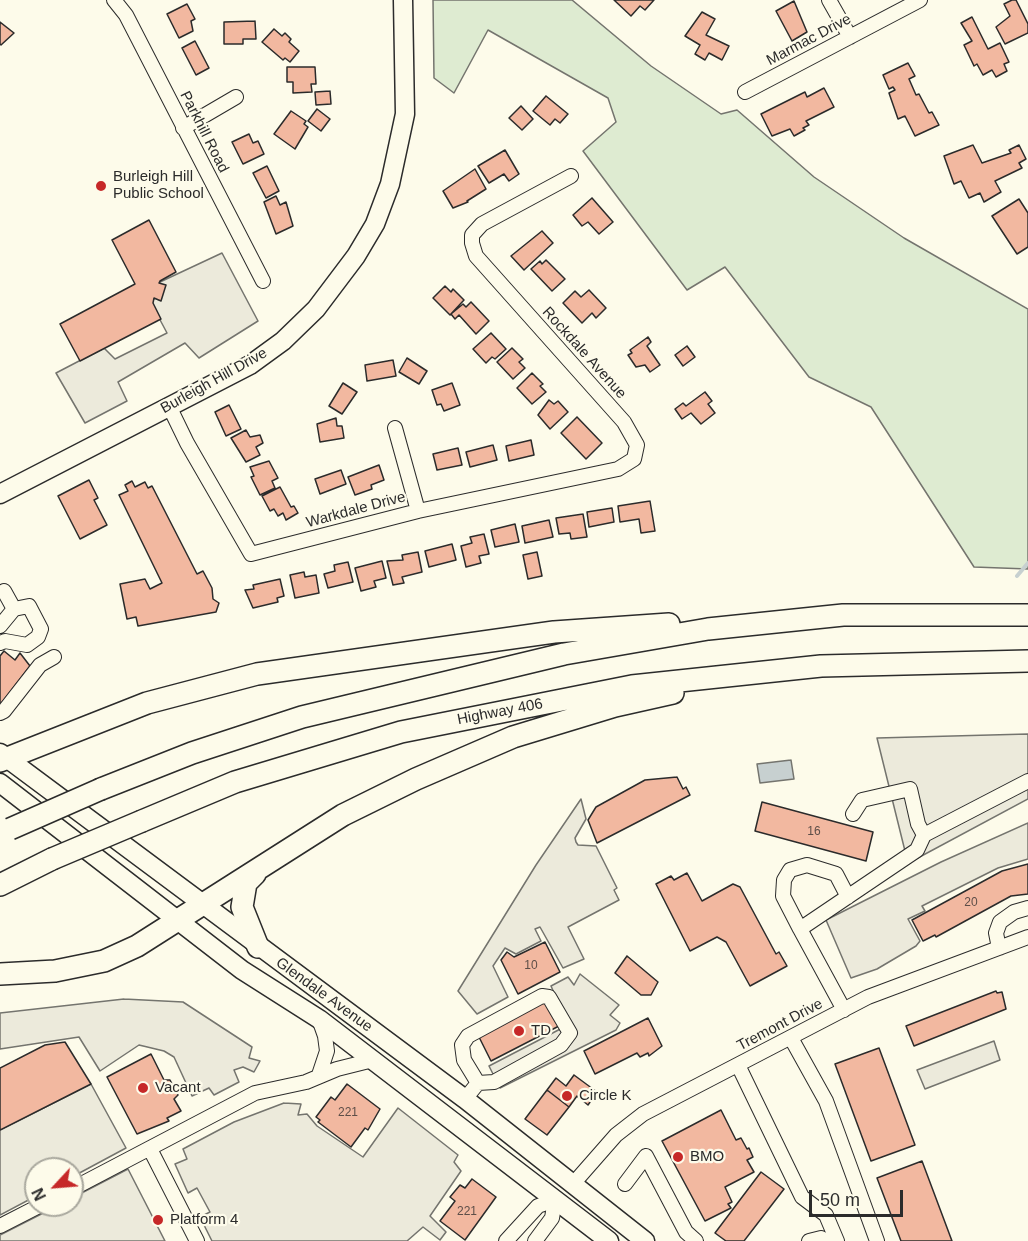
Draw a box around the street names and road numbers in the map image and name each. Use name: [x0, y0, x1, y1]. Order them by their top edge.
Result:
street label: Marmac Drive: [764, 10, 854, 70]
street label: Parkhill Road: [176, 88, 232, 176]
street label: Rockdale Avenue: [538, 303, 630, 403]
street label: Burleigh Hill Drive: [158, 344, 270, 418]
street label: Warkdale Drive: [304, 488, 408, 532]
street label: Highway 406: [456, 695, 544, 729]
street label: Glendale Avenue: [272, 954, 376, 1036]
street label: Tremont Drive: [734, 995, 826, 1055]

